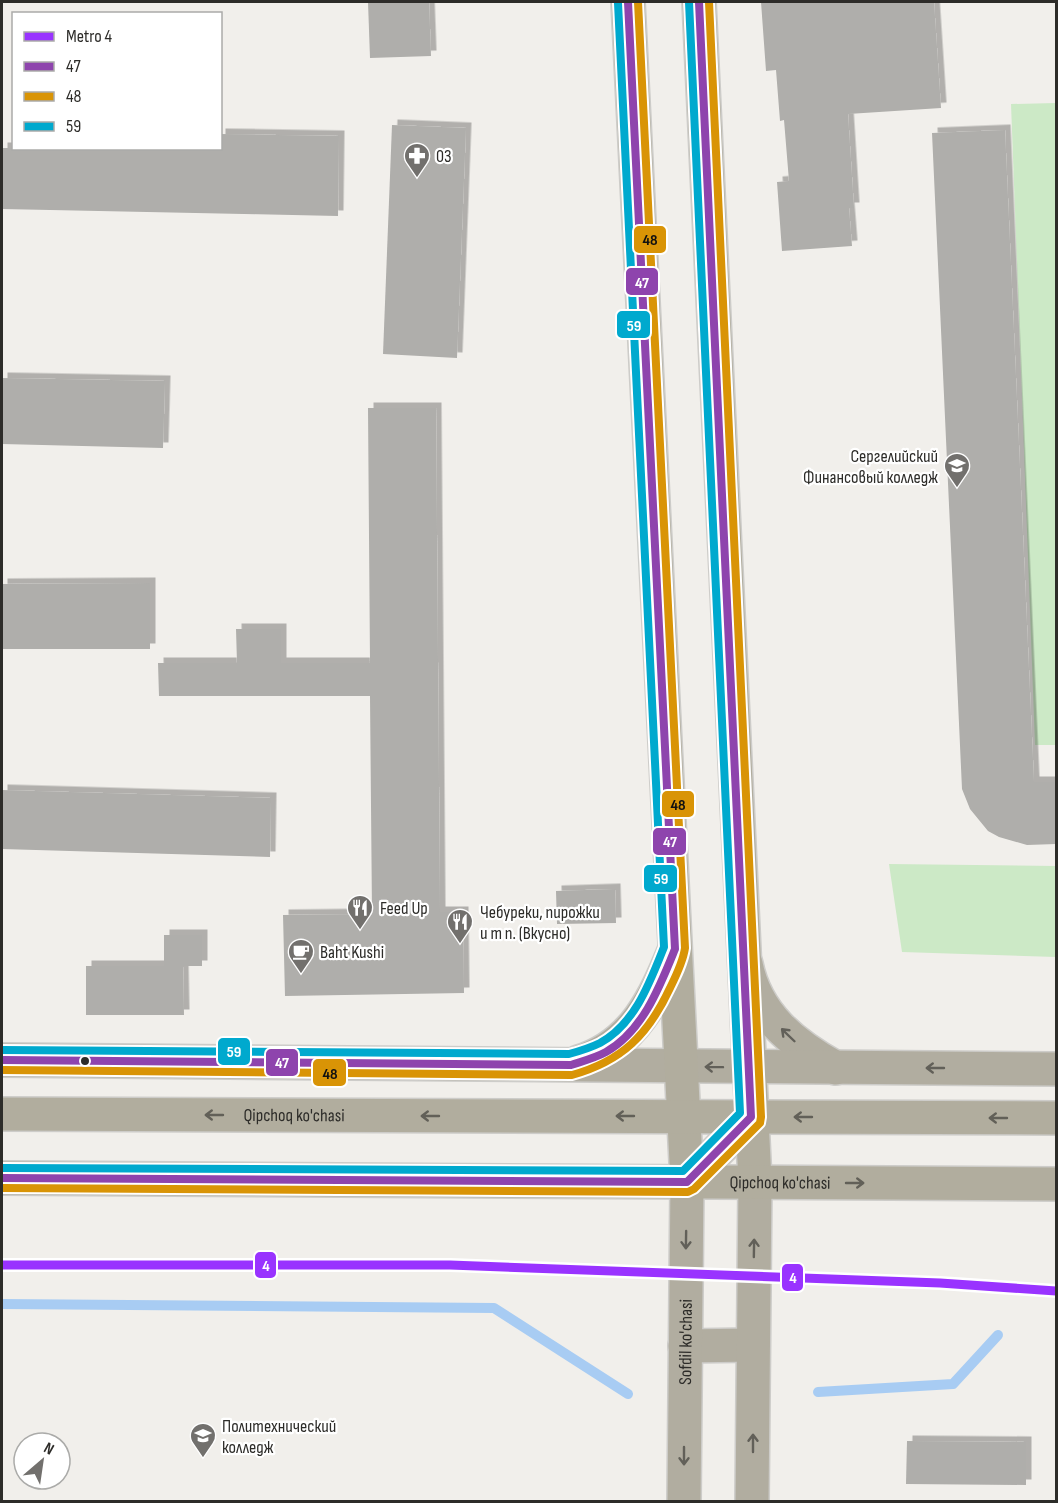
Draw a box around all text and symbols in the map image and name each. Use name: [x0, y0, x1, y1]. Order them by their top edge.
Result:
legend: [12, 12, 222, 150]
text: Metro 4: [66, 26, 113, 47]
text: 47: [66, 56, 81, 77]
text: 48: [66, 86, 82, 107]
text: 59: [66, 116, 81, 137]
pharmacy icon: 03: [402, 141, 432, 179]
place label: 03: [436, 146, 452, 167]
line badge: 48: [633, 225, 667, 254]
text: 48: [642, 231, 658, 250]
line badge: 47: [625, 267, 659, 296]
text: 47: [635, 274, 649, 293]
line badge: 59: [616, 310, 651, 339]
text: 59: [627, 317, 641, 336]
place label: Сергелийский Финансовый колледж: [803, 446, 938, 488]
school or university icon: Сергелийский Финансовый колледж: [942, 451, 972, 489]
line badge: 48: [661, 790, 695, 818]
text: 48: [670, 796, 686, 815]
line badge: 47: [652, 827, 687, 856]
text: 47: [663, 833, 677, 852]
line badge: 59: [643, 864, 678, 893]
text: 59: [654, 870, 668, 889]
restaurant icon: Feed Up: [345, 893, 375, 931]
place label: Feed Up: [380, 898, 428, 919]
place label: Чебуреки, пирожки и т п. (Вкусно): [480, 902, 600, 944]
restaurant icon: Чебуреки, пирожки и т п. (Вкусно): [445, 907, 475, 945]
cafe icon: Baht Kushi: [286, 937, 316, 975]
place label: Baht Kushi: [320, 942, 384, 963]
one-way arrow: [780, 1028, 795, 1042]
line badge: 59: [217, 1037, 251, 1066]
text: 59: [227, 1043, 241, 1062]
line badge: 47: [265, 1048, 299, 1077]
text: 47: [275, 1054, 289, 1073]
unlabelled marker: [79, 1055, 91, 1067]
line badge: 48: [312, 1058, 347, 1087]
one-way arrow: [705, 1061, 725, 1073]
one-way arrow: [926, 1062, 946, 1074]
text: 48: [322, 1065, 338, 1084]
street label: Qipchoq ko'chasi: [243, 1104, 345, 1126]
one-way arrow: [204, 1109, 224, 1121]
one-way arrow: [420, 1110, 440, 1122]
one-way arrow: [615, 1110, 635, 1122]
one-way arrow: [794, 1111, 814, 1123]
one-way arrow: [989, 1112, 1009, 1124]
street label: Qipchoq ko'chasi: [729, 1172, 831, 1193]
one-way arrow: [845, 1177, 865, 1189]
one-way arrow: [680, 1230, 692, 1250]
one-way arrow: [748, 1239, 760, 1259]
line badge: 4: [254, 1251, 277, 1279]
text: 4: [262, 1257, 270, 1276]
line badge: 4: [781, 1263, 804, 1292]
text: 4: [789, 1269, 797, 1288]
street label: Sofdil ko'chasi: [675, 1299, 696, 1385]
place label: Политехнический колледж: [222, 1416, 336, 1458]
school or university icon: Политехнический колледж: [188, 1421, 218, 1459]
north arrow: [12, 1431, 72, 1491]
one-way arrow: [747, 1434, 759, 1454]
text: N: [40, 1439, 57, 1460]
one-way arrow: [678, 1445, 690, 1465]

